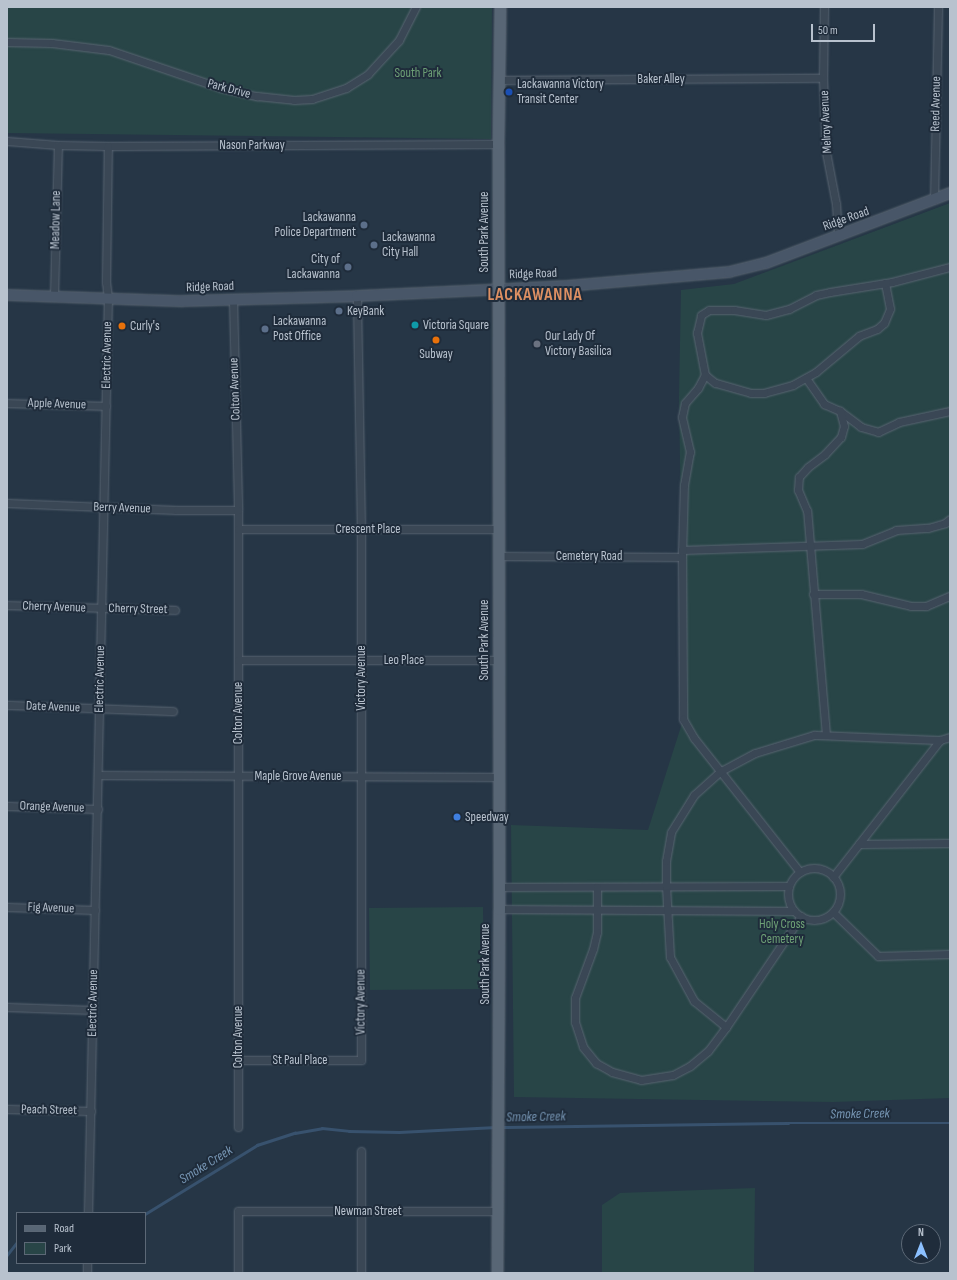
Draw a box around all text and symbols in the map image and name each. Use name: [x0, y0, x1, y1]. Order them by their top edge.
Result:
scale bar: [813, 16, 877, 42]
text: 50 m: [818, 23, 838, 38]
park label: South Park: [394, 65, 442, 81]
street label: Baker Alley: [637, 71, 685, 87]
street label: Park Drive: [206, 76, 252, 102]
street label: Reed Avenue: [928, 76, 944, 132]
place label: Lackawanna Victory Transit Center: [517, 77, 604, 108]
marker: Lackawanna Victory Transit Center: [504, 87, 514, 97]
street label: Melroy Avenue: [817, 90, 835, 154]
street label: Nason Parkway: [219, 137, 285, 153]
street label: Meadow Lane: [48, 191, 64, 249]
street label: South Park Avenue: [476, 192, 492, 272]
street label: Ridge Road: [821, 203, 871, 235]
place label: Lackawanna Police Department: [275, 210, 356, 241]
marker: Lackawanna Police Department: [359, 220, 369, 230]
place label: Lackawanna City Hall: [382, 230, 435, 261]
marker: Lackawanna City Hall: [369, 240, 379, 250]
place label: City of Lackawanna: [287, 252, 340, 283]
marker: City of Lackawanna: [343, 262, 353, 272]
street label: Ridge Road: [509, 265, 557, 283]
street label: Ridge Road: [186, 278, 234, 296]
district label: LACKAWANNA: [487, 286, 583, 306]
place label: KeyBank: [347, 303, 384, 319]
marker: KeyBank: [334, 306, 344, 316]
place label: Lackawanna Post Office: [273, 314, 326, 345]
place label: Victoria Square: [423, 317, 489, 333]
place label: Curly's: [130, 318, 160, 334]
marker: Victoria Square: [410, 320, 420, 330]
street label: Electric Avenue: [99, 321, 115, 389]
marker: Curly's: [117, 321, 127, 331]
marker: Lackawanna Post Office: [260, 324, 270, 334]
place label: Our Lady Of Victory Basilica: [545, 329, 612, 360]
marker: Subway: [431, 335, 441, 345]
marker: Our Lady Of Victory Basilica: [532, 339, 542, 349]
place label: Subway: [419, 346, 453, 362]
street label: Colton Avenue: [226, 357, 244, 421]
street label: Apple Avenue: [28, 395, 86, 413]
street label: Berry Avenue: [93, 499, 151, 517]
street label: Crescent Place: [335, 521, 401, 537]
street label: Cemetery Road: [556, 548, 622, 564]
street label: Cherry Avenue: [22, 598, 86, 616]
street label: South Park Avenue: [476, 600, 492, 680]
street label: Cherry Street: [108, 601, 168, 617]
street label: Electric Avenue: [92, 645, 108, 713]
street label: Victory Avenue: [353, 645, 369, 711]
street label: Leo Place: [384, 652, 424, 668]
street label: Colton Avenue: [230, 682, 246, 744]
street label: Date Avenue: [26, 698, 80, 716]
street label: Maple Grove Avenue: [254, 768, 342, 784]
street label: Orange Avenue: [19, 798, 85, 816]
place label: Speedway: [465, 809, 509, 825]
marker: Speedway: [452, 812, 462, 822]
street label: Fig Avenue: [27, 899, 75, 917]
park label: Holy Cross Cemetery: [759, 917, 805, 948]
street label: South Park Avenue: [477, 924, 493, 1004]
street label: Electric Avenue: [85, 969, 101, 1037]
street label: Victory Avenue: [353, 969, 369, 1035]
street label: Colton Avenue: [230, 1006, 246, 1068]
street label: St Paul Place: [272, 1052, 328, 1068]
street label: Peach Street: [21, 1102, 77, 1118]
water label: Smoke Creek: [830, 1105, 890, 1123]
water label: Smoke Creek: [506, 1108, 566, 1126]
water label: Smoke Creek: [176, 1142, 236, 1188]
street label: Newman Street: [334, 1203, 402, 1219]
legend: [16, 1212, 146, 1264]
text: Road: [54, 1221, 74, 1236]
north arrow: [901, 1224, 941, 1264]
text: N: [918, 1226, 924, 1239]
text: Park: [54, 1241, 72, 1256]

